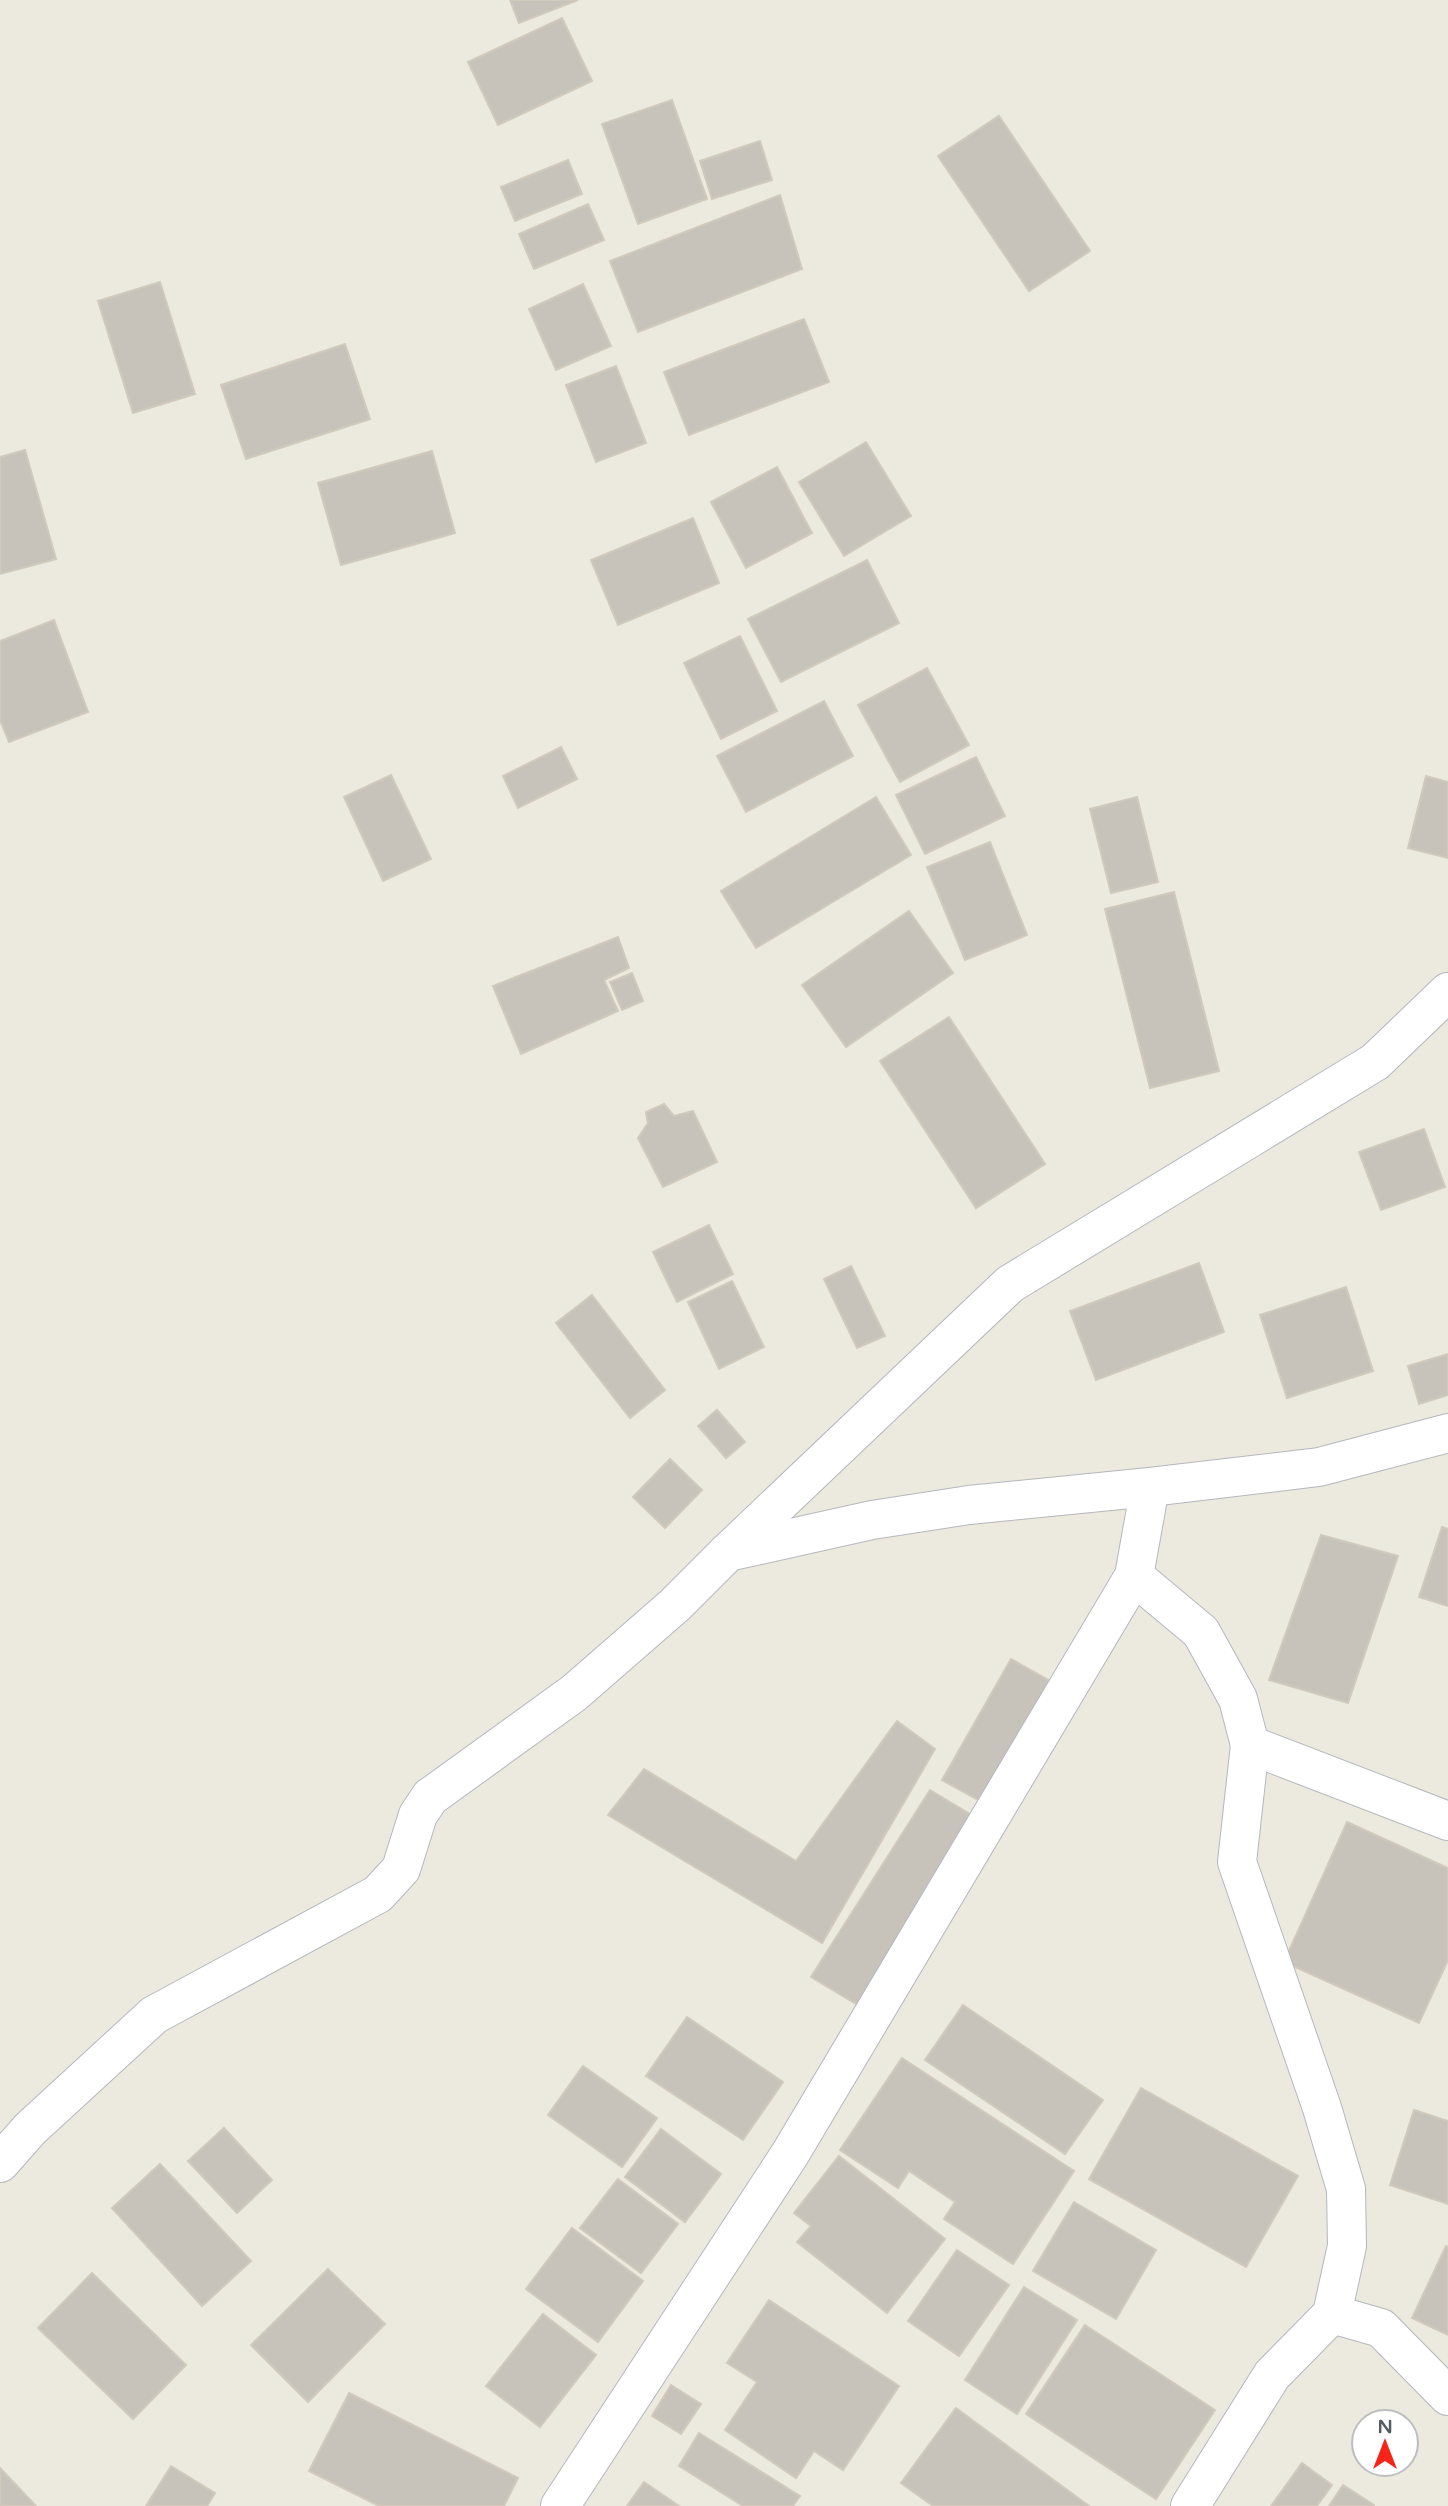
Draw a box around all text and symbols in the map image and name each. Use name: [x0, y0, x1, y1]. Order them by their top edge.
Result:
north arrow: [1350, 2408, 1420, 2478]
text: N: [1377, 2416, 1393, 2438]

